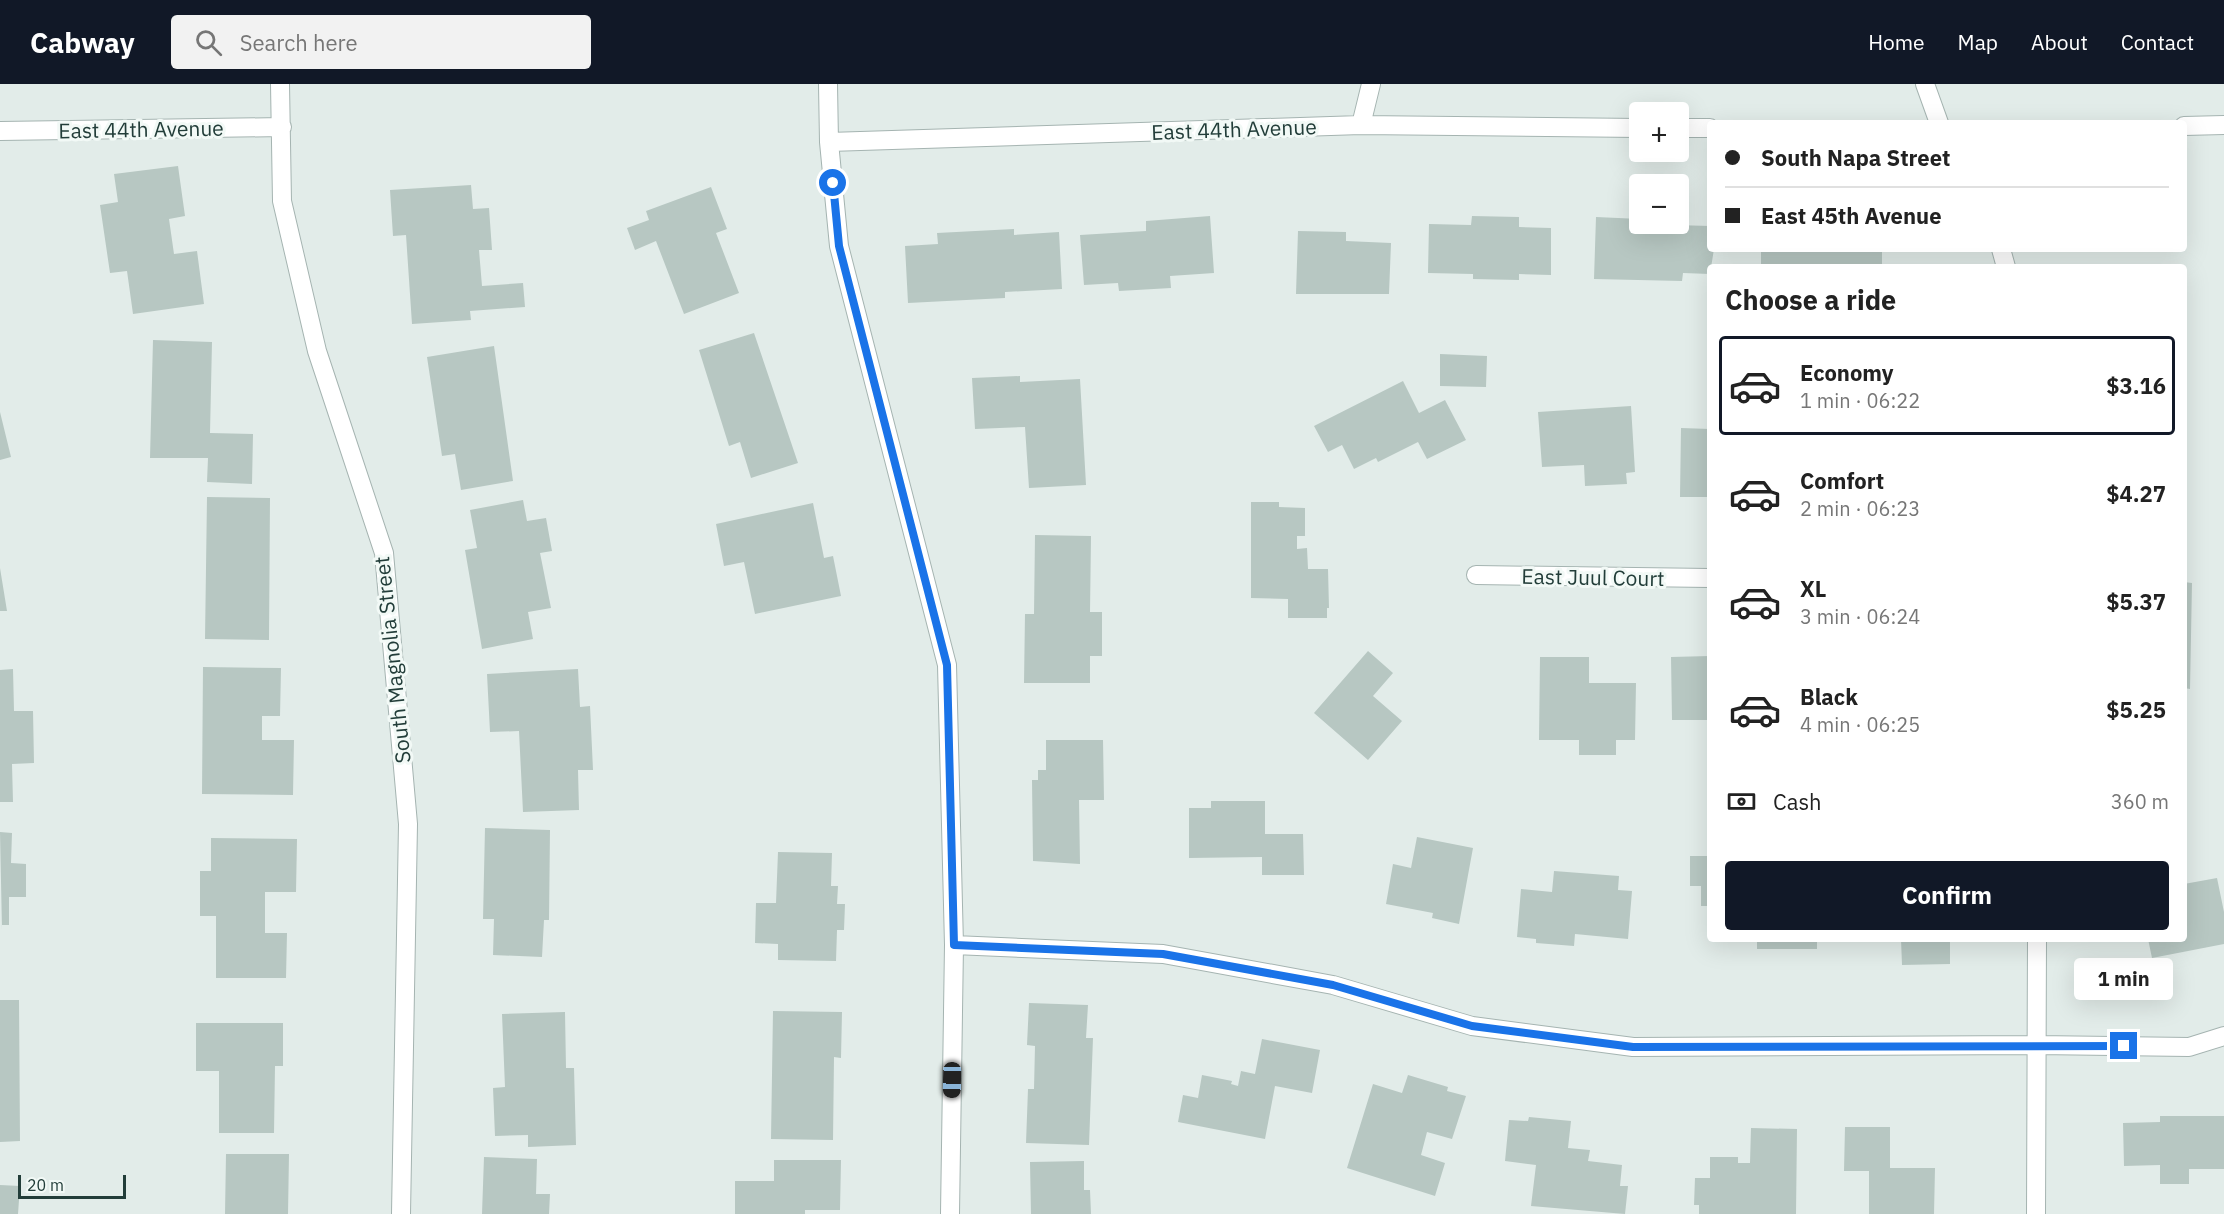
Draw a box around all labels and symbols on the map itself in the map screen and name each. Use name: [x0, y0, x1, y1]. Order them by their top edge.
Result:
street label: East 44th Avenue: [1151, 112, 1317, 146]
street label: East 44th Avenue: [58, 114, 224, 144]
route start: [819, 169, 846, 196]
street label: South Magnolia Street: [367, 555, 417, 765]
street label: East Juul Court: [1521, 562, 1665, 592]
callout: 1 min: [2074, 959, 2174, 1001]
route end: [2110, 1032, 2137, 1059]
car: [943, 1062, 961, 1098]
scale bar: [18, 1172, 126, 1200]

